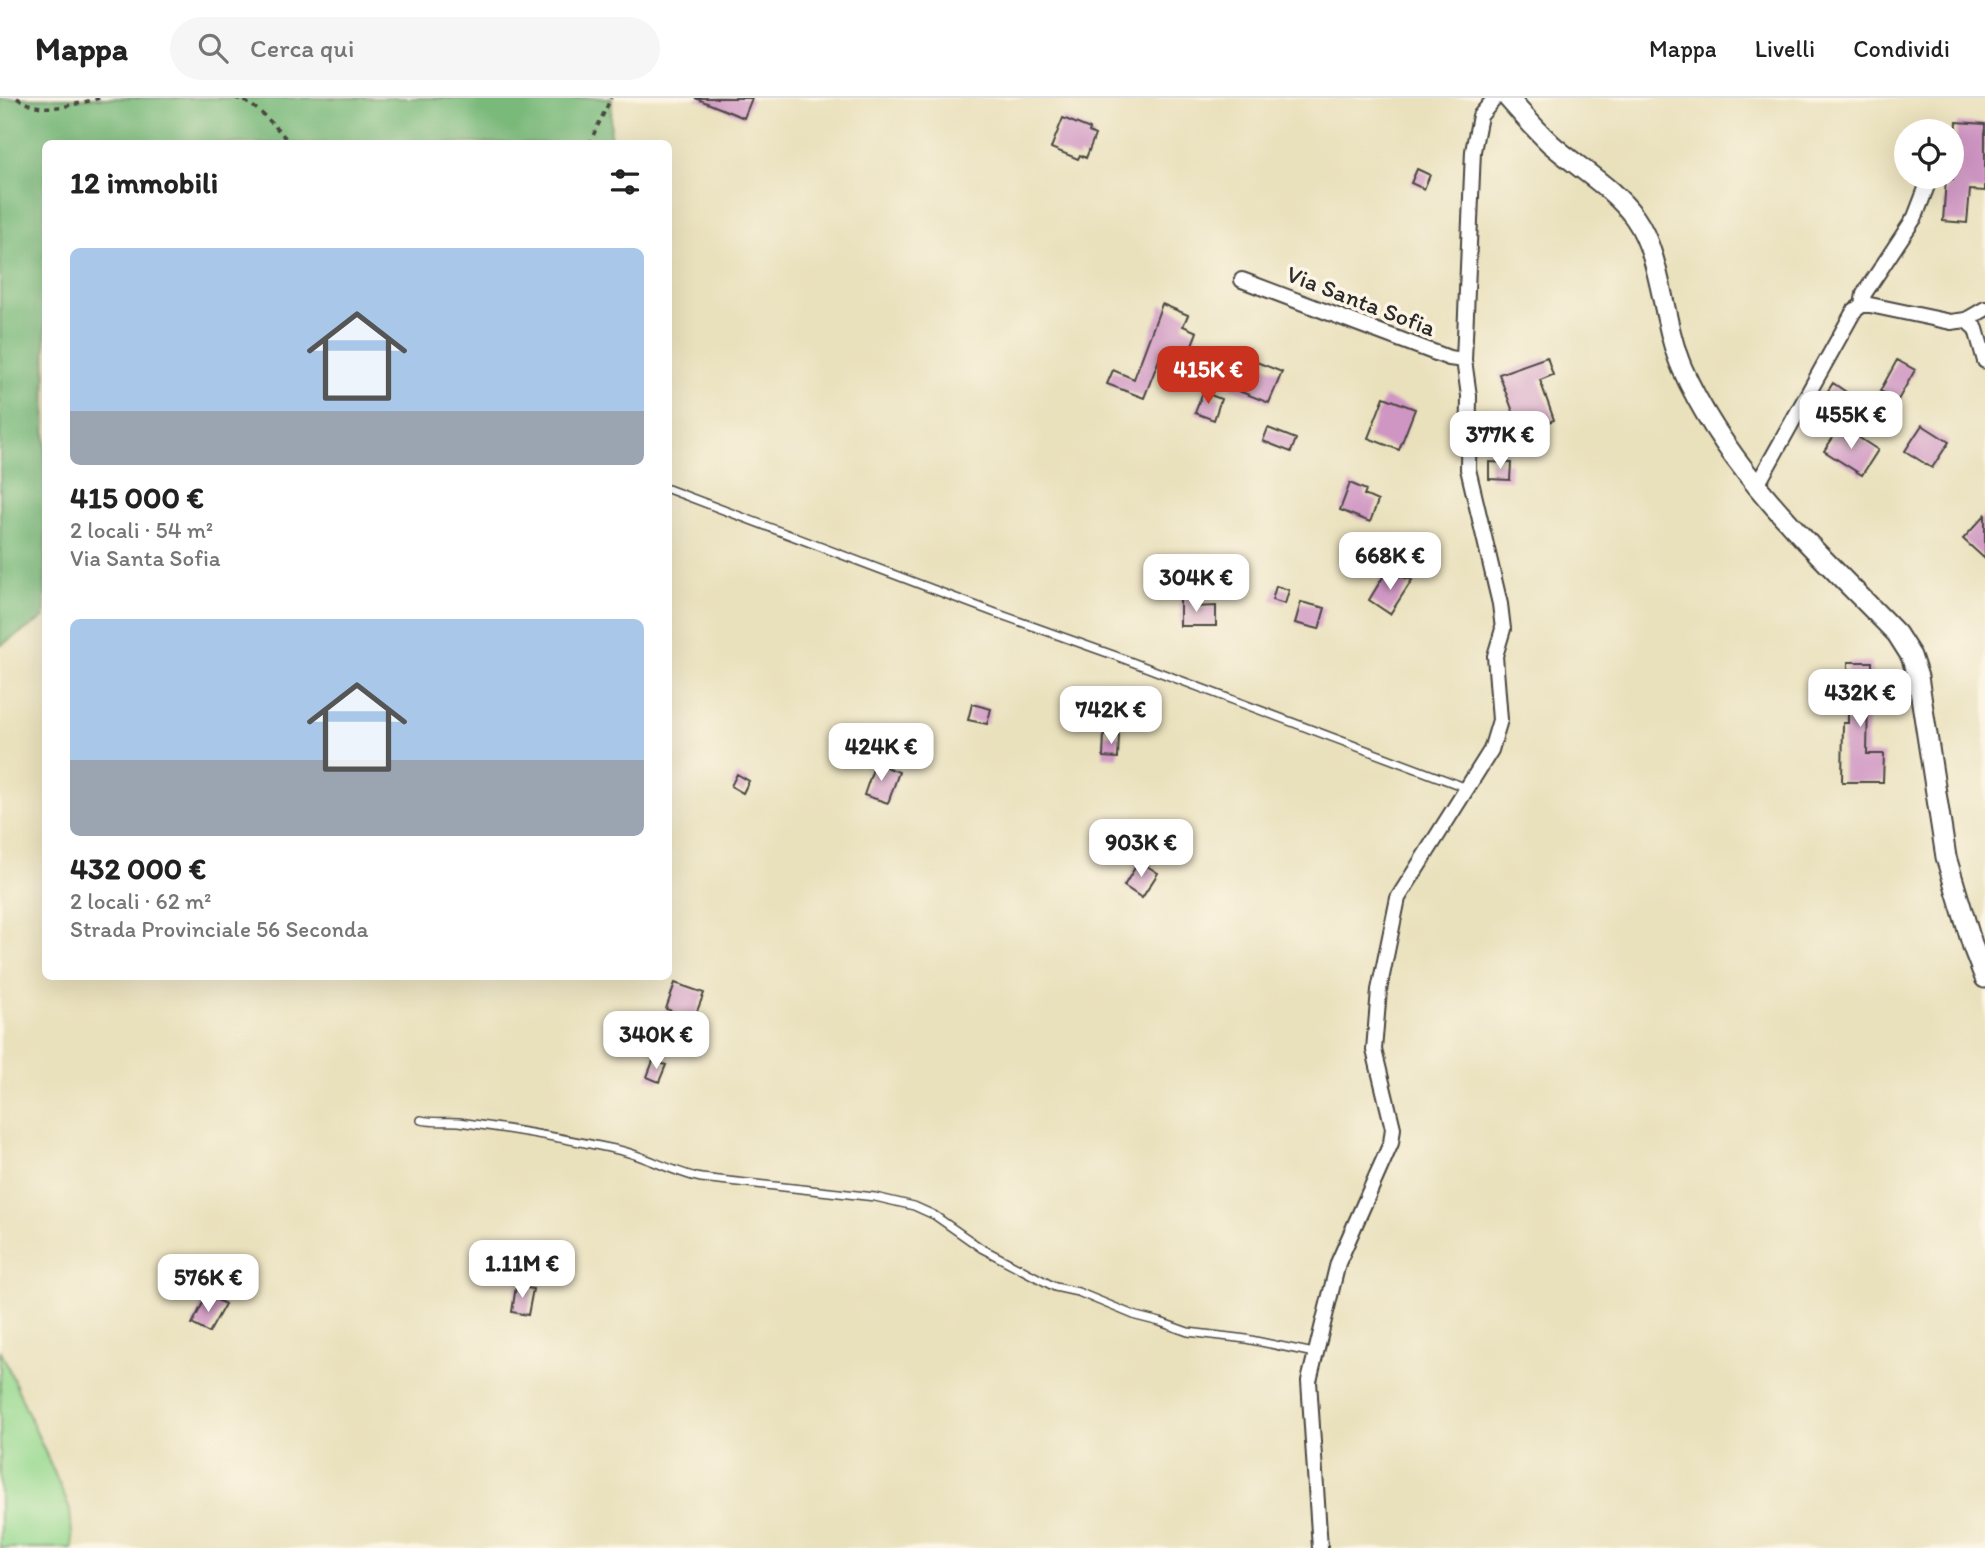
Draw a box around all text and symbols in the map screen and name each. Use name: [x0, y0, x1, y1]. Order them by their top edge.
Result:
search box: [170, 17, 660, 80]
text: Mappa: [35, 29, 128, 68]
icon: search: [194, 29, 232, 67]
text: Cerca qui: [250, 32, 354, 64]
text: Mappa: [1649, 34, 1717, 63]
text: Livelli: [1755, 34, 1815, 63]
text: Condividi: [1853, 34, 1950, 63]
map controls: [1894, 119, 1964, 189]
button: locate: [1894, 119, 1964, 189]
icon: filters: [606, 163, 644, 201]
text: 12 immobili: [70, 164, 218, 201]
street label: Via Santa Sofia: [1283, 259, 1440, 342]
icon: home: [294, 293, 420, 419]
pin: 415K €: [1151, 346, 1265, 406]
text: 415K €: [1173, 355, 1243, 383]
pin: 455K €: [1794, 392, 1908, 451]
text: 455K €: [1816, 400, 1886, 428]
pin: 377K €: [1443, 412, 1557, 471]
text: 377K €: [1466, 420, 1534, 448]
text: 415 000 €: [70, 479, 204, 516]
text: 2 locali · 54 m²: [70, 516, 213, 544]
pin: 668K €: [1333, 532, 1447, 592]
text: 668K €: [1355, 541, 1425, 569]
text: Via Santa Sofia: [70, 544, 221, 572]
pin: 304K €: [1139, 554, 1253, 614]
text: 304K €: [1159, 563, 1233, 591]
icon: home: [294, 664, 420, 790]
pin: 432K €: [1803, 670, 1917, 729]
text: 432K €: [1824, 678, 1896, 706]
pin: 742K €: [1054, 686, 1168, 746]
text: 742K €: [1076, 695, 1146, 723]
pin: 424K €: [824, 724, 938, 783]
text: 424K €: [845, 732, 917, 760]
pin: 903K €: [1084, 820, 1198, 879]
text: 903K €: [1105, 828, 1177, 856]
text: 432 000 €: [70, 850, 206, 887]
text: 2 locali · 62 m²: [70, 887, 212, 915]
text: Strada Provinciale 56 Seconda: [70, 915, 369, 943]
pin: 340K €: [599, 1012, 713, 1071]
text: 340K €: [619, 1020, 693, 1048]
pin: 1.11M €: [457, 1240, 587, 1300]
text: 1.11M €: [485, 1249, 559, 1277]
pin: 576K €: [151, 1254, 265, 1314]
text: 576K €: [174, 1263, 242, 1291]

